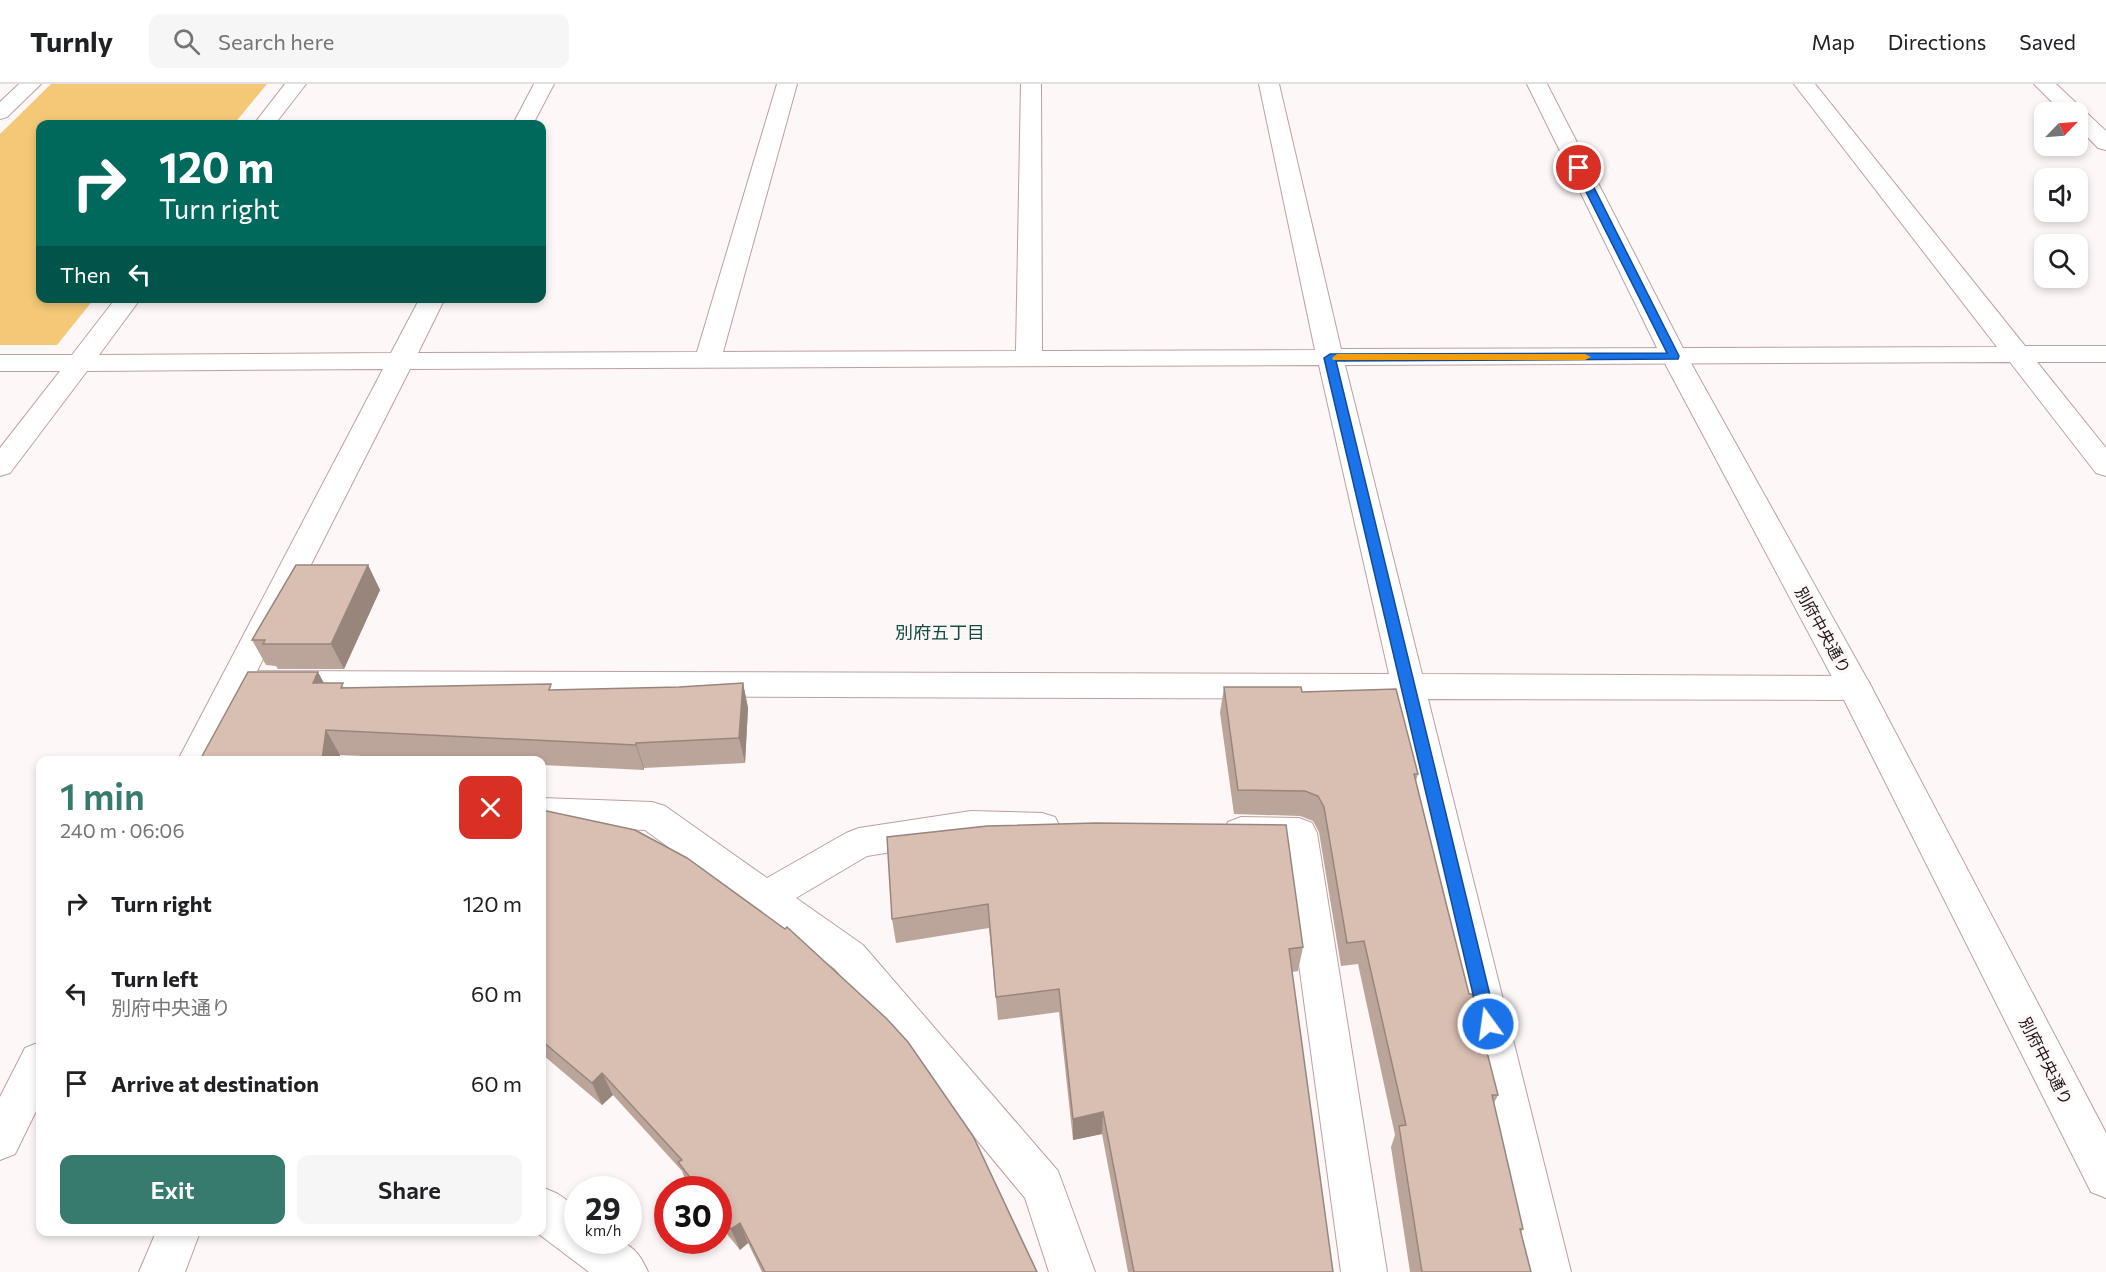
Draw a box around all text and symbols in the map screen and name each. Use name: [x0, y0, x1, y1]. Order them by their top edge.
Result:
search box: [149, 14, 569, 68]
text: Turnly: [30, 24, 113, 58]
icon: search: [170, 25, 203, 58]
text: Search here: [218, 28, 334, 55]
text: Map: [1812, 29, 1855, 54]
text: Directions: [1888, 29, 1986, 54]
text: Saved: [2019, 29, 2076, 54]
north arrow: [2034, 102, 2088, 156]
map controls: [2034, 102, 2088, 288]
text: 120 m: [159, 140, 274, 192]
pin: [1553, 142, 1604, 193]
icon: right: [60, 144, 138, 222]
icon: arrive: [1562, 151, 1595, 184]
button: sound: [2034, 168, 2088, 222]
text: Turn right: [159, 192, 279, 225]
button: search: [2034, 234, 2088, 288]
icon: left: [123, 258, 156, 291]
text: Then: [60, 261, 111, 288]
street label: 別府中央通り: [1792, 583, 1855, 676]
district label: 別府五丁目: [895, 621, 985, 643]
text: 1 min: [60, 773, 145, 817]
button: close: [459, 776, 522, 839]
text: 240 m · 06:06: [60, 818, 185, 842]
icon: right: [60, 887, 93, 920]
text: Turn right: [111, 890, 212, 917]
text: 120 m: [463, 890, 522, 917]
text: Turn left: [111, 965, 198, 992]
icon: left: [60, 977, 93, 1010]
text: 60 m: [471, 980, 522, 1007]
position arrow: [1456, 992, 1520, 1056]
text: 別府中央通り: [111, 995, 231, 1019]
street label: 別府中央通り: [2016, 1014, 2077, 1108]
icon: arrive: [60, 1067, 93, 1100]
text: Arrive at destination: [111, 1070, 319, 1097]
text: 60 m: [471, 1070, 522, 1097]
button: Exit: [60, 1155, 285, 1224]
button: Share: [297, 1155, 522, 1224]
speed limit sign: 30: [654, 1176, 732, 1254]
text: 29: [585, 1189, 621, 1226]
text: km/h: [585, 1221, 621, 1239]

